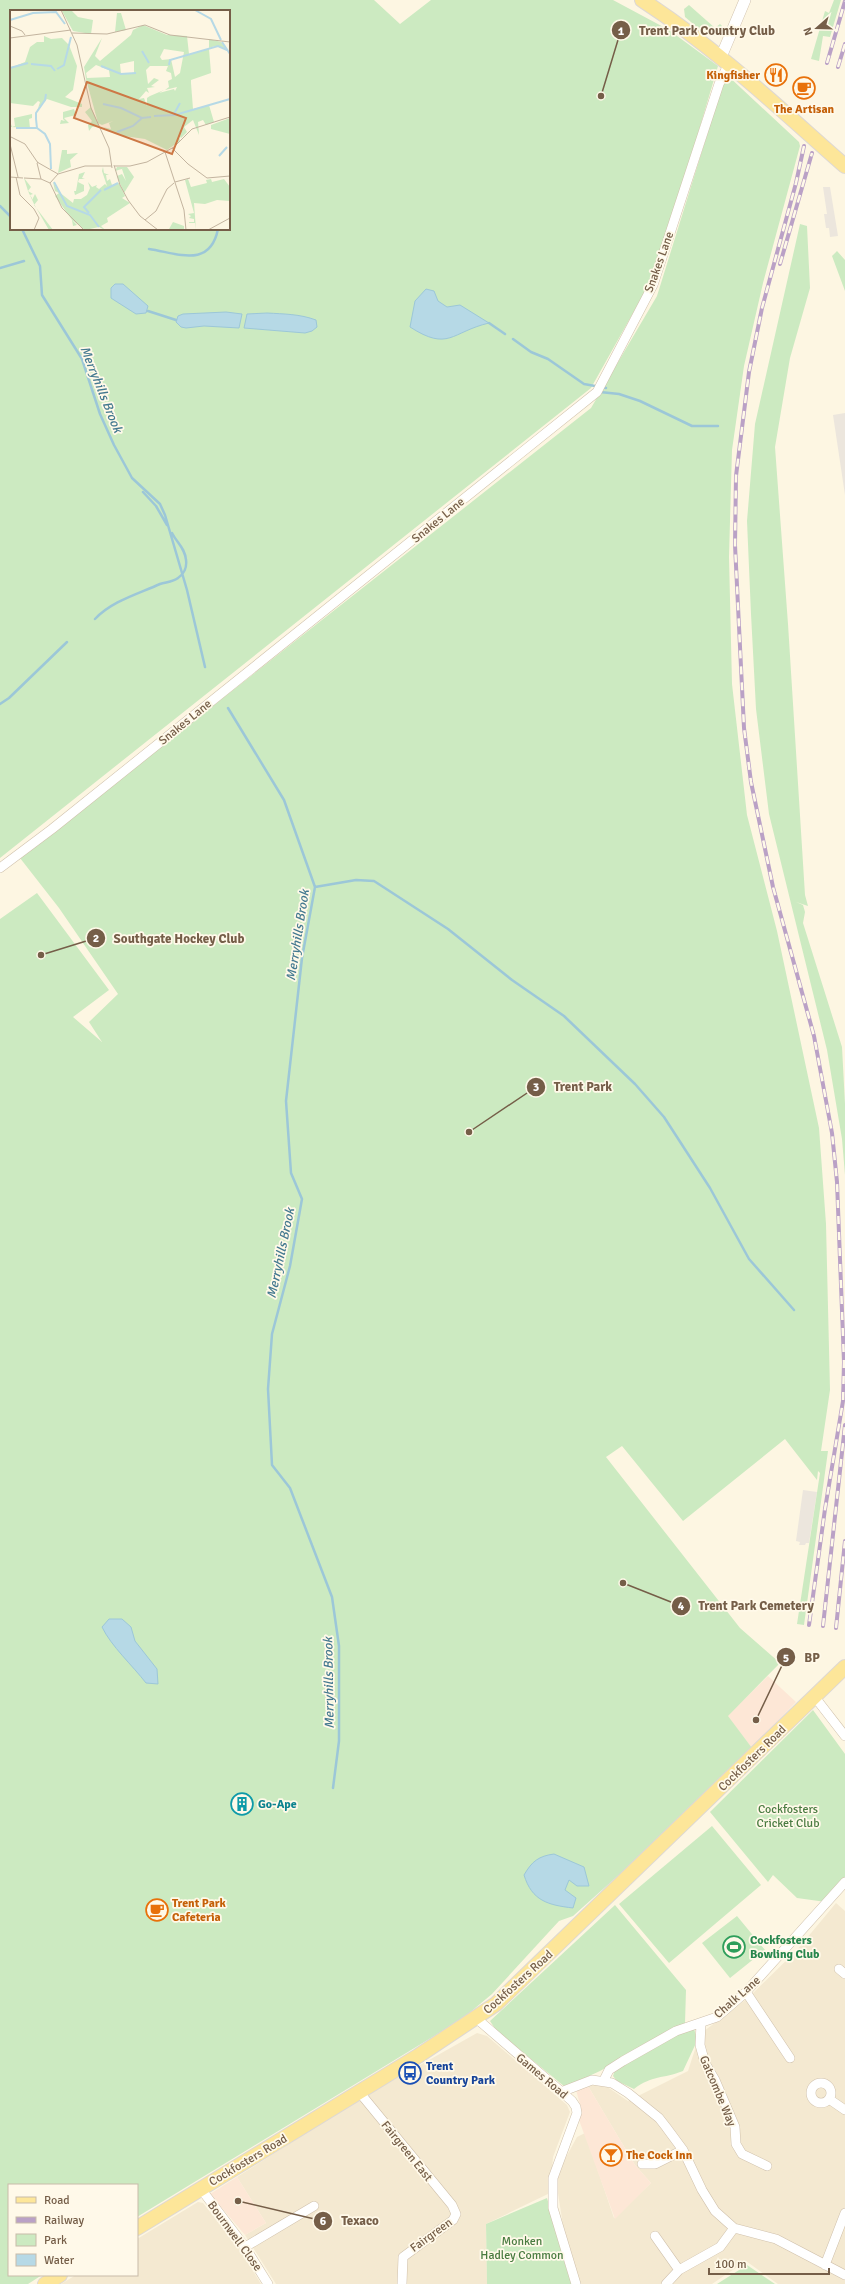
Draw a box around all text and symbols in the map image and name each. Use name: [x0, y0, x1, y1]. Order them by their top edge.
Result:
north arrow: [797, 8, 837, 48]
inset map: [10, 10, 230, 230]
callout: Trent Park Country Club: [611, 18, 783, 43]
text: Trent Park Country Club: [639, 23, 775, 39]
text: 1: [618, 24, 625, 39]
text: N: [801, 25, 815, 37]
restaurant icon: Kingfisher: [763, 62, 789, 88]
place label: Kingfisher: [706, 68, 760, 83]
cafe icon: The Artisan: [791, 75, 817, 101]
place label: The Artisan: [774, 102, 835, 117]
street label: Snakes Lane: [642, 230, 677, 295]
water label: Merryhills Brook: [76, 344, 126, 436]
street label: Snakes Lane: [409, 494, 468, 546]
street label: Snakes Lane: [156, 696, 215, 748]
water label: Merryhills Brook: [283, 887, 313, 982]
callout: Southgate Hockey Club: [86, 926, 253, 951]
text: 2: [93, 931, 99, 946]
text: Southgate Hockey Club: [114, 931, 244, 947]
callout: Trent Park: [526, 1074, 620, 1099]
text: Trent Park: [554, 1079, 612, 1095]
text: 3: [533, 1080, 539, 1095]
water label: Merryhills Brook: [264, 1205, 299, 1300]
callout: Trent Park Cemetery: [671, 1593, 822, 1618]
text: Trent Park Cemetery: [698, 1598, 814, 1614]
text: 4: [678, 1599, 685, 1614]
water label: Merryhills Brook: [320, 1635, 338, 1729]
callout: BP: [776, 1645, 828, 1670]
text: BP: [804, 1650, 820, 1666]
text: 5: [783, 1651, 789, 1666]
street label: Cockfosters Road: [715, 1722, 789, 1795]
building icon: Go-Ape: [229, 1791, 255, 1817]
place label: Go-Ape: [258, 1797, 297, 1812]
park label: Cockfosters Cricket Club: [757, 1802, 819, 1831]
place label: Trent Park Cafeteria: [172, 1896, 227, 1925]
cafe icon: Trent Park Cafeteria: [144, 1897, 170, 1923]
place label: Cockfosters Bowling Club: [750, 1933, 820, 1962]
sports icon: Cockfosters Bowling Club: [721, 1934, 747, 1960]
street label: Cockfosters Road: [480, 1947, 556, 2018]
street label: Chalk Lane: [711, 1973, 764, 2022]
street label: Games Road: [513, 2050, 571, 2102]
street label: Gatcombe Way: [696, 2054, 739, 2129]
place label: Trent Country Park: [426, 2059, 496, 2088]
bus stop icon: Trent Country Park: [397, 2060, 423, 2086]
street label: Fairgreen East: [378, 2118, 436, 2185]
street label: Cockfosters Road: [206, 2131, 290, 2190]
bar icon: The Cock Inn: [598, 2142, 624, 2168]
place label: The Cock Inn: [626, 2148, 693, 2163]
legend: [8, 2184, 138, 2276]
text: Road: [44, 2193, 70, 2208]
street label: Bournwell Close: [204, 2198, 265, 2274]
callout: Texaco: [313, 2208, 387, 2233]
text: Railway: [44, 2213, 84, 2228]
text: Texaco: [341, 2213, 379, 2229]
text: 6: [320, 2214, 327, 2229]
street label: Fairgreen: [407, 2215, 455, 2256]
text: Park: [44, 2233, 67, 2248]
park label: Monken Hadley Common: [480, 2234, 564, 2263]
scale bar: [709, 2250, 829, 2276]
text: Water: [44, 2253, 75, 2268]
text: 100 m: [715, 2257, 747, 2272]

